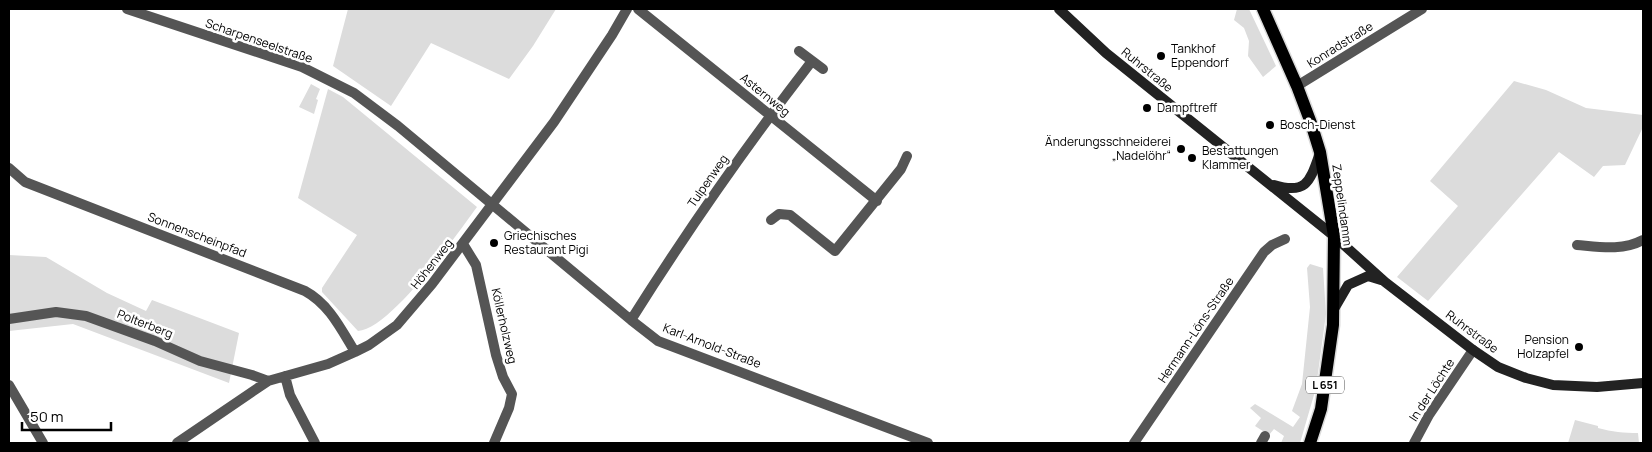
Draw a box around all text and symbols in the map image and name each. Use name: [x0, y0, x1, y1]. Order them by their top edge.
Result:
street label: Scharpenseelstraße: [203, 14, 315, 67]
street label: Konradstraße: [1304, 18, 1376, 72]
place label: Tankhof Eppendorf: [1171, 40, 1230, 71]
street label: Ruhrstraße: [1118, 44, 1177, 96]
marker: Tankhof Eppendorf: [1155, 50, 1167, 62]
street label: Asternweg: [737, 69, 794, 120]
place label: Dampftreff: [1157, 99, 1217, 116]
marker: Dampftreff: [1141, 102, 1153, 114]
place label: Bosch-Dienst: [1280, 116, 1356, 133]
marker: Bosch-Dienst: [1264, 119, 1276, 131]
place label: Änderungsschneiderei „Nadelöhr“: [1045, 133, 1171, 164]
place label: Bestattungen Klammer: [1202, 142, 1278, 173]
marker: Änderungsschneiderei „Nadelöhr“: [1175, 143, 1187, 155]
street label: Tulpenweg: [683, 151, 732, 210]
marker: Bestattungen Klammer: [1186, 152, 1198, 164]
street label: Zeppelindamm: [1328, 163, 1357, 247]
street label: Sonnenscheinpfad: [145, 208, 249, 261]
place label: Griechisches Restaurant Pigi: [504, 227, 589, 258]
street label: Höhenweg: [407, 235, 457, 292]
marker: Griechisches Restaurant Pigi: [488, 237, 500, 249]
street label: Hermann-Löns-Straße: [1154, 273, 1237, 386]
street label: Köllerholzweg: [488, 286, 521, 365]
street label: Polterberg: [115, 305, 175, 342]
street label: Ruhrstraße: [1442, 306, 1502, 357]
street label: Karl-Arnold-Straße: [661, 319, 764, 372]
place label: Pension Holzapfel: [1517, 331, 1569, 362]
marker: Pension Holzapfel: [1573, 341, 1585, 353]
street label: In der Löchte: [1405, 355, 1458, 424]
road number: L 651: [1306, 376, 1344, 394]
scale bar: [22, 400, 111, 432]
text: 50 m: [30, 406, 64, 427]

